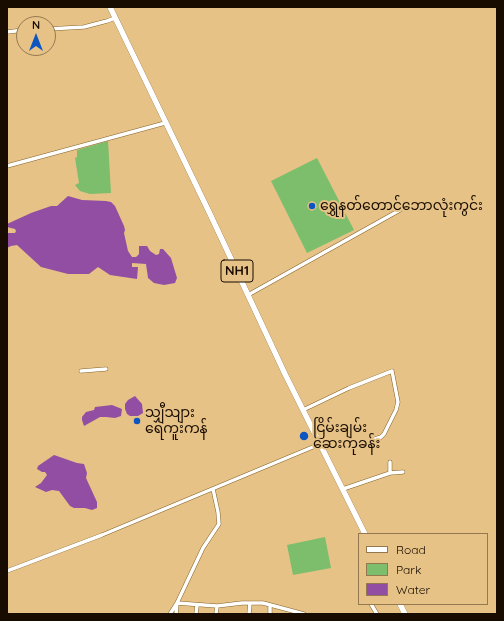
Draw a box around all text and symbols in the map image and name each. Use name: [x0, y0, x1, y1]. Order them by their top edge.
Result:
north arrow: [16, 16, 56, 56]
text: N: [32, 18, 40, 32]
place label: ရွှေနတ်တောင်ဘောလုံးကွင်း: [320, 198, 483, 214]
marker: ရွှေနတ်တောင်ဘောလုံးကွင်း: [307, 201, 317, 211]
road number: NH1: [221, 260, 253, 282]
place label: သျှီသျား ရေကူးကန်: [145, 405, 208, 438]
marker: သျှီသျား ရေကူးကန်: [132, 416, 142, 426]
place label: ငြိမ်းချမ်း ဆေးကုခန်း: [313, 420, 380, 452]
marker: ငြိမ်းချမ်း ဆေးကုခန်း: [298, 430, 310, 442]
legend: [358, 533, 488, 605]
text: Road: [396, 542, 426, 557]
text: Park: [396, 562, 421, 577]
text: Water: [396, 582, 430, 597]

